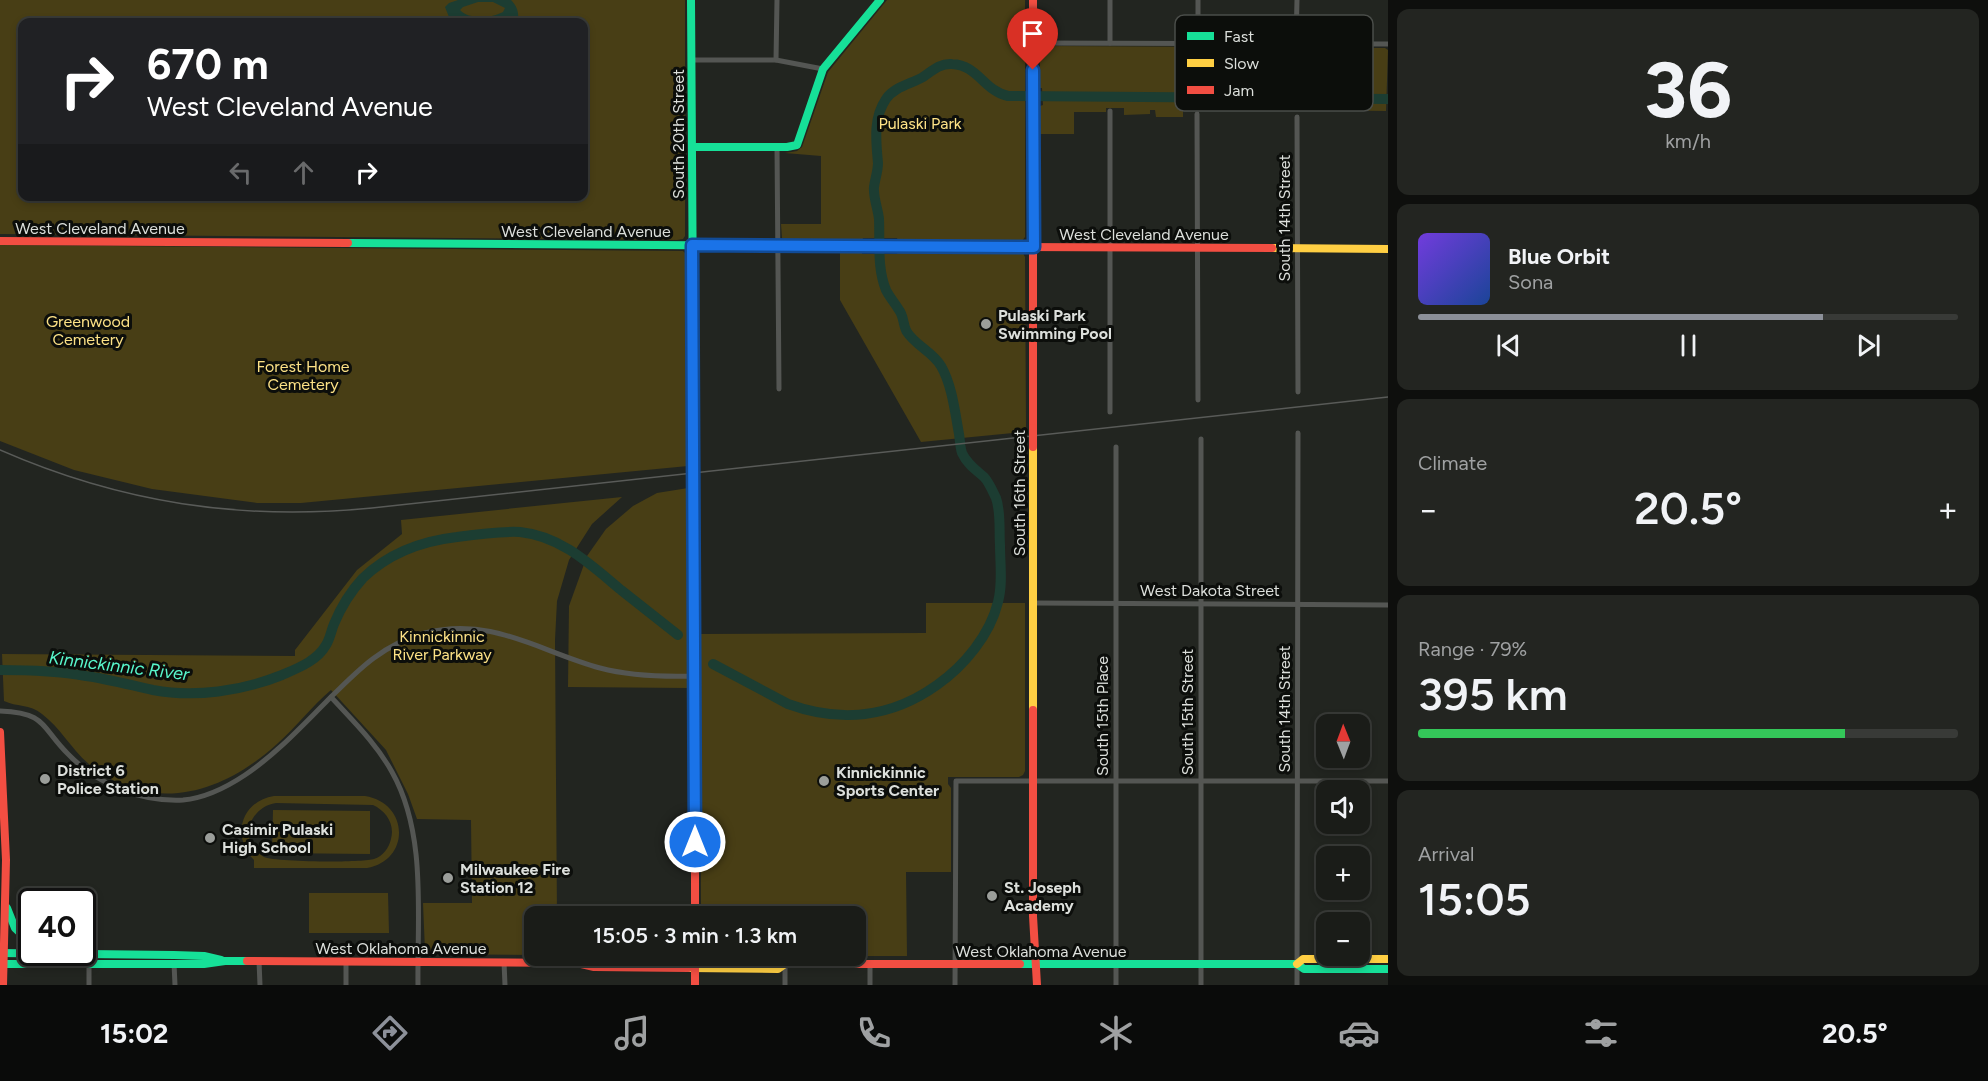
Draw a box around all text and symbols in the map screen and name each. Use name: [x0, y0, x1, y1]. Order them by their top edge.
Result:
pin: [1007, 8, 1058, 70]
legend: [1175, 15, 1373, 111]
icon: arrive: [1016, 17, 1049, 50]
text: Fast: [1224, 27, 1254, 46]
text: 670 m: [147, 39, 269, 90]
icon: right: [48, 42, 126, 120]
text: 36: [1644, 43, 1732, 137]
text: Slow: [1224, 54, 1259, 73]
street label: South 20th Street: [669, 69, 688, 199]
text: Jam: [1224, 81, 1254, 100]
text: West Cleveland Avenue: [147, 90, 433, 123]
park label: Pulaski Park: [878, 114, 962, 133]
text: km/h: [1665, 129, 1711, 153]
street label: South 14th Street: [1275, 154, 1294, 282]
icon: left: [224, 156, 257, 189]
icon: ahead: [287, 156, 320, 189]
icon: right: [350, 156, 383, 189]
street label: West Cleveland Avenue: [15, 219, 185, 238]
street label: West Cleveland Avenue: [501, 222, 671, 241]
street label: West Cleveland Avenue: [1059, 225, 1229, 244]
text: Blue Orbit: [1508, 243, 1610, 270]
text: Sona: [1508, 270, 1553, 294]
place label: Pulaski Park Swimming Pool: [998, 306, 1112, 343]
park label: Greenwood Cemetery: [46, 312, 130, 349]
marker: Pulaski Park Swimming Pool: [979, 317, 993, 331]
icon: previous: [1492, 329, 1525, 362]
icon: pause: [1672, 329, 1705, 362]
icon: next: [1852, 329, 1885, 362]
park label: Forest Home Cemetery: [256, 357, 350, 394]
street label: South 16th Street: [1010, 430, 1029, 556]
text: Climate: [1418, 451, 1487, 475]
text: 20.5°: [1634, 481, 1742, 535]
text: −: [1418, 490, 1439, 529]
text: +: [1937, 490, 1958, 529]
street label: West Dakota Street: [1140, 581, 1280, 600]
park label: Kinnickinnic River Parkway: [392, 627, 492, 664]
text: Range · 79%: [1418, 637, 1527, 661]
street label: South 14th Street: [1275, 645, 1294, 773]
water label: Kinnickinnic River: [48, 646, 191, 686]
street label: South 15th Street: [1178, 649, 1197, 775]
street label: South 15th Place: [1093, 656, 1112, 776]
text: 395 km: [1418, 667, 1568, 721]
north arrow: [1316, 714, 1370, 768]
map controls: [1316, 714, 1370, 966]
place label: District 6 Police Station: [57, 761, 159, 798]
place label: Kinnickinnic Sports Center: [836, 763, 939, 800]
marker: District 6 Police Station: [38, 772, 52, 786]
marker: Kinnickinnic Sports Center: [817, 774, 831, 788]
button: sound: [1316, 780, 1370, 834]
position arrow: [663, 810, 727, 874]
place label: Casimir Pulaski High School: [222, 820, 333, 857]
marker: Casimir Pulaski High School: [203, 831, 217, 845]
text: Arrival: [1418, 842, 1474, 866]
button: +: [1316, 846, 1370, 900]
place label: Milwaukee Fire Station 12: [460, 860, 570, 897]
marker: Milwaukee Fire Station 12: [441, 871, 455, 885]
text: 15:05: [1418, 872, 1531, 926]
place label: St. Joseph Academy: [1004, 878, 1081, 915]
speed limit sign: 40: [18, 888, 96, 966]
marker: St. Joseph Academy: [985, 889, 999, 903]
button: −: [1316, 912, 1370, 966]
text: 15:05 · 3 min · 1.3 km: [593, 922, 797, 949]
street label: West Oklahoma Avenue: [316, 939, 487, 958]
street label: West Oklahoma Avenue: [956, 942, 1127, 961]
icon: directions: [369, 1012, 411, 1054]
icon: music: [611, 1012, 653, 1054]
icon: phone: [853, 1012, 895, 1054]
icon: climate: [1095, 1012, 1137, 1054]
icon: car: [1338, 1012, 1380, 1054]
icon: filters: [1580, 1012, 1622, 1054]
text: 15:02: [100, 1017, 168, 1050]
text: 20.5°: [1822, 1017, 1888, 1050]

